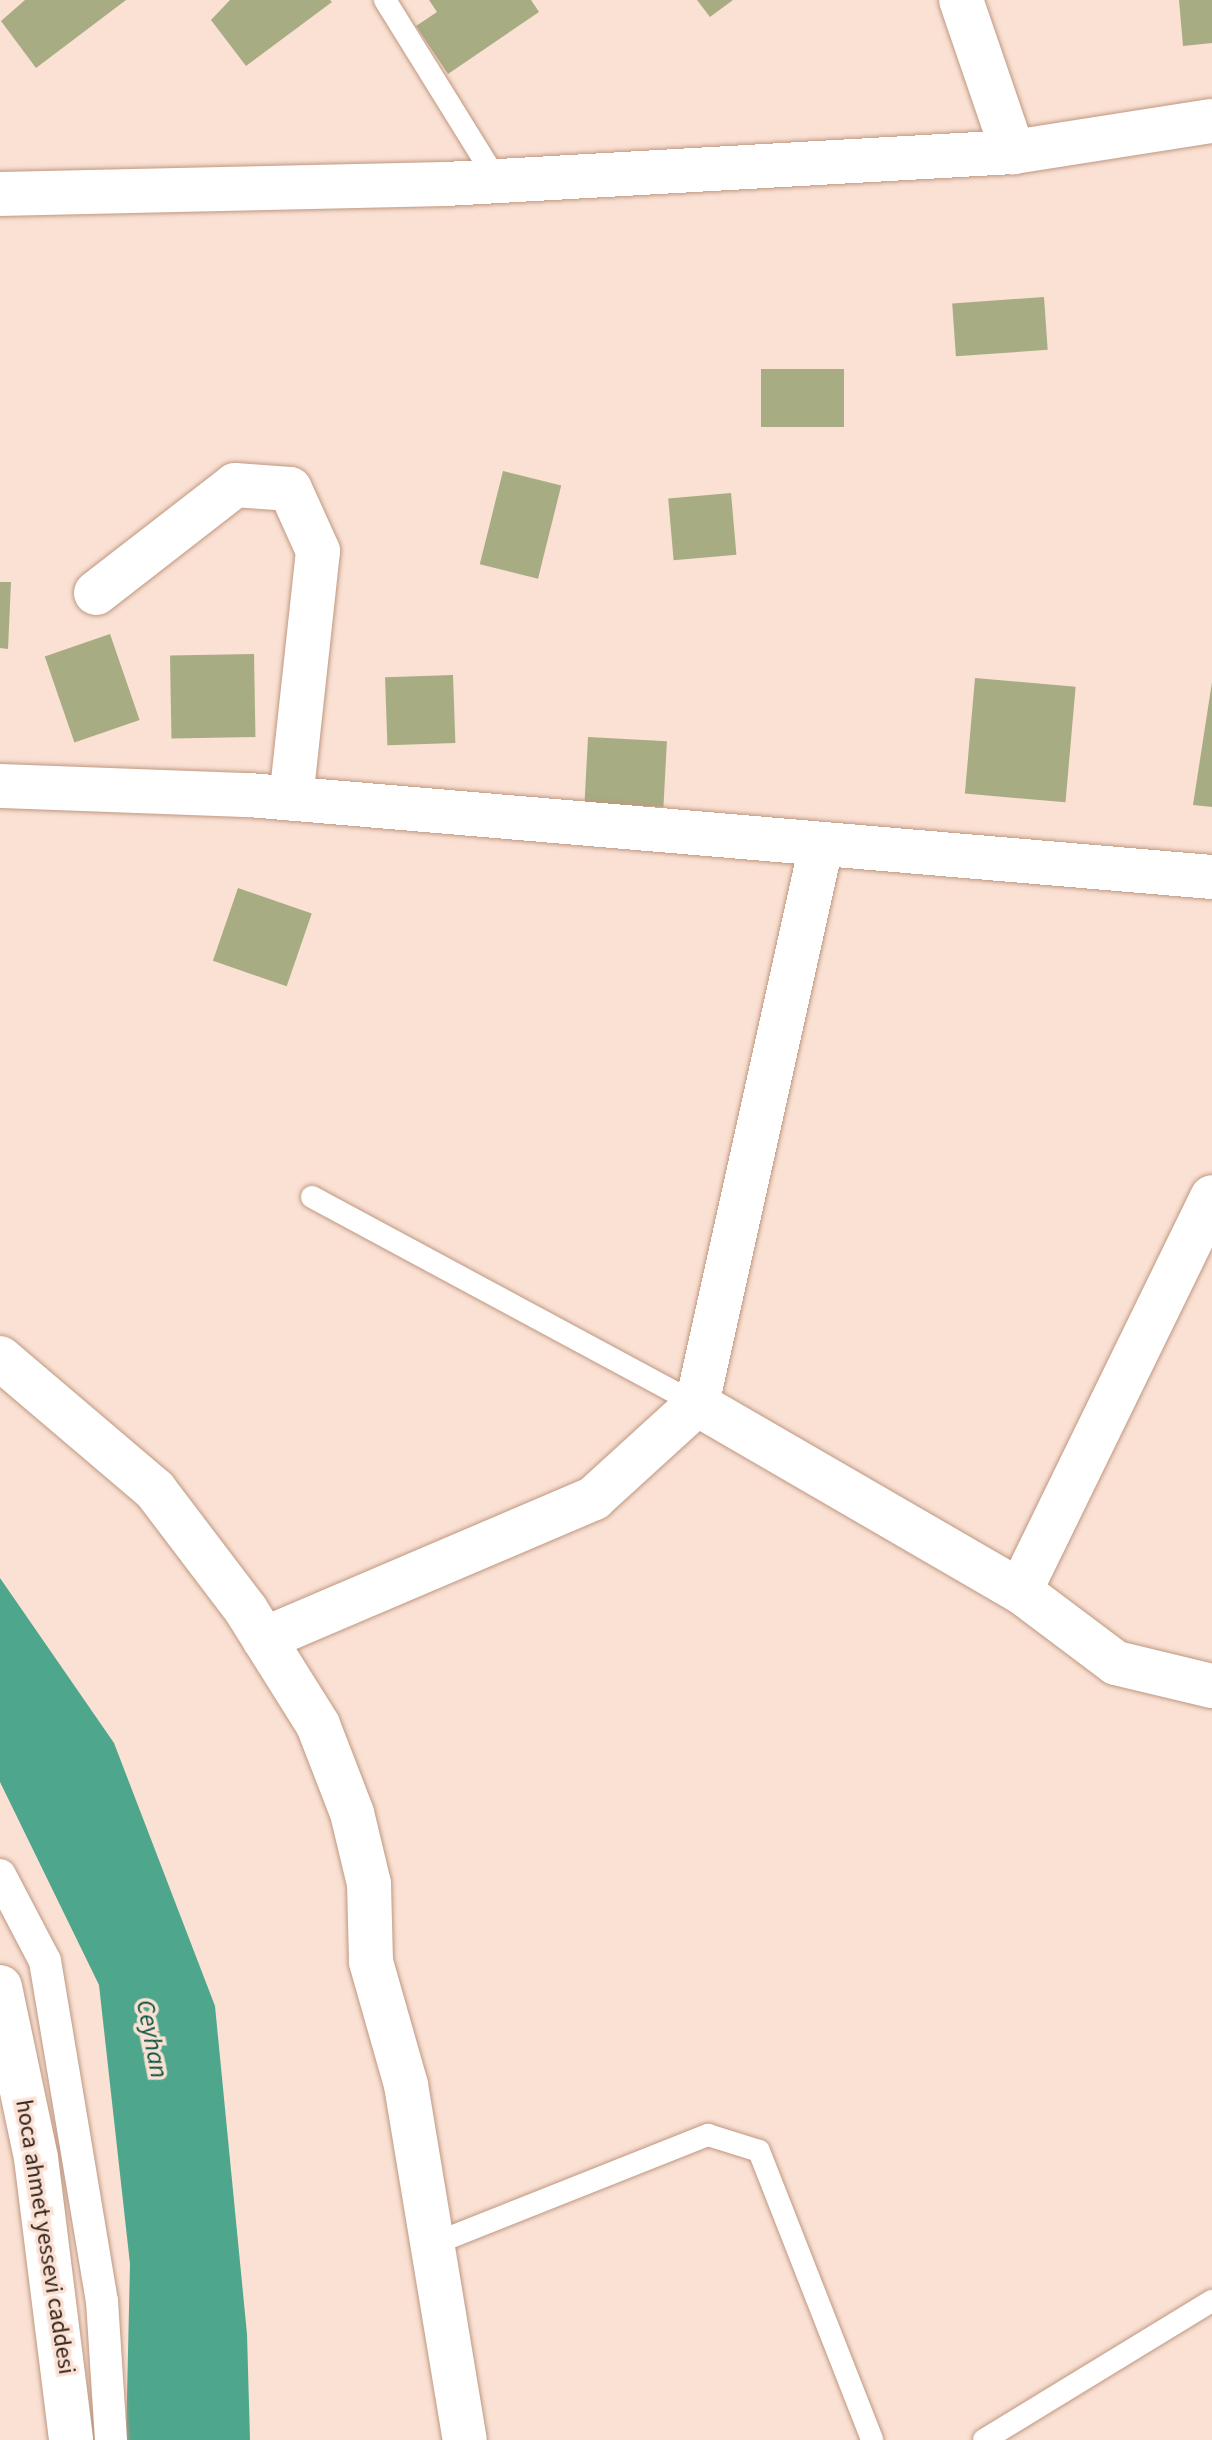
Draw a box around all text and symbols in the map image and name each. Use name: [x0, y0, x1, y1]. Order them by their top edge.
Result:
water label: Ceyhan: [129, 1997, 175, 2081]
street label: hoca ahmet yessevi caddesi: [9, 2098, 81, 2376]

